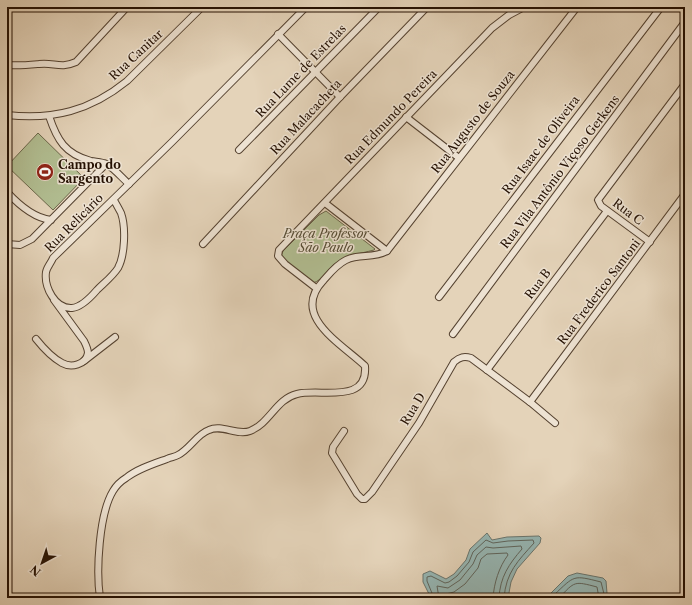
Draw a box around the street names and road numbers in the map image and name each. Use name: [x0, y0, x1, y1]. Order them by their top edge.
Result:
street label: Rua Lume de Estrelas: [252, 21, 349, 120]
street label: Rua Canitar: [106, 26, 166, 83]
street label: Rua Edmundo Pereira: [341, 66, 440, 167]
street label: Rua Augusto de Souza: [428, 67, 518, 176]
street label: Rua Malacacheta: [267, 75, 345, 157]
street label: Rua Vila Antônio Viçoso Gerkens: [497, 92, 622, 251]
street label: Rua Isaac de Oliveira: [499, 92, 583, 197]
street label: Rua Relicário: [41, 190, 106, 255]
street label: Rua C: [610, 195, 647, 228]
street label: Rua Frederico Santoni: [554, 236, 643, 347]
street label: Rua B: [521, 266, 554, 302]
street label: Rua D: [397, 390, 428, 428]

